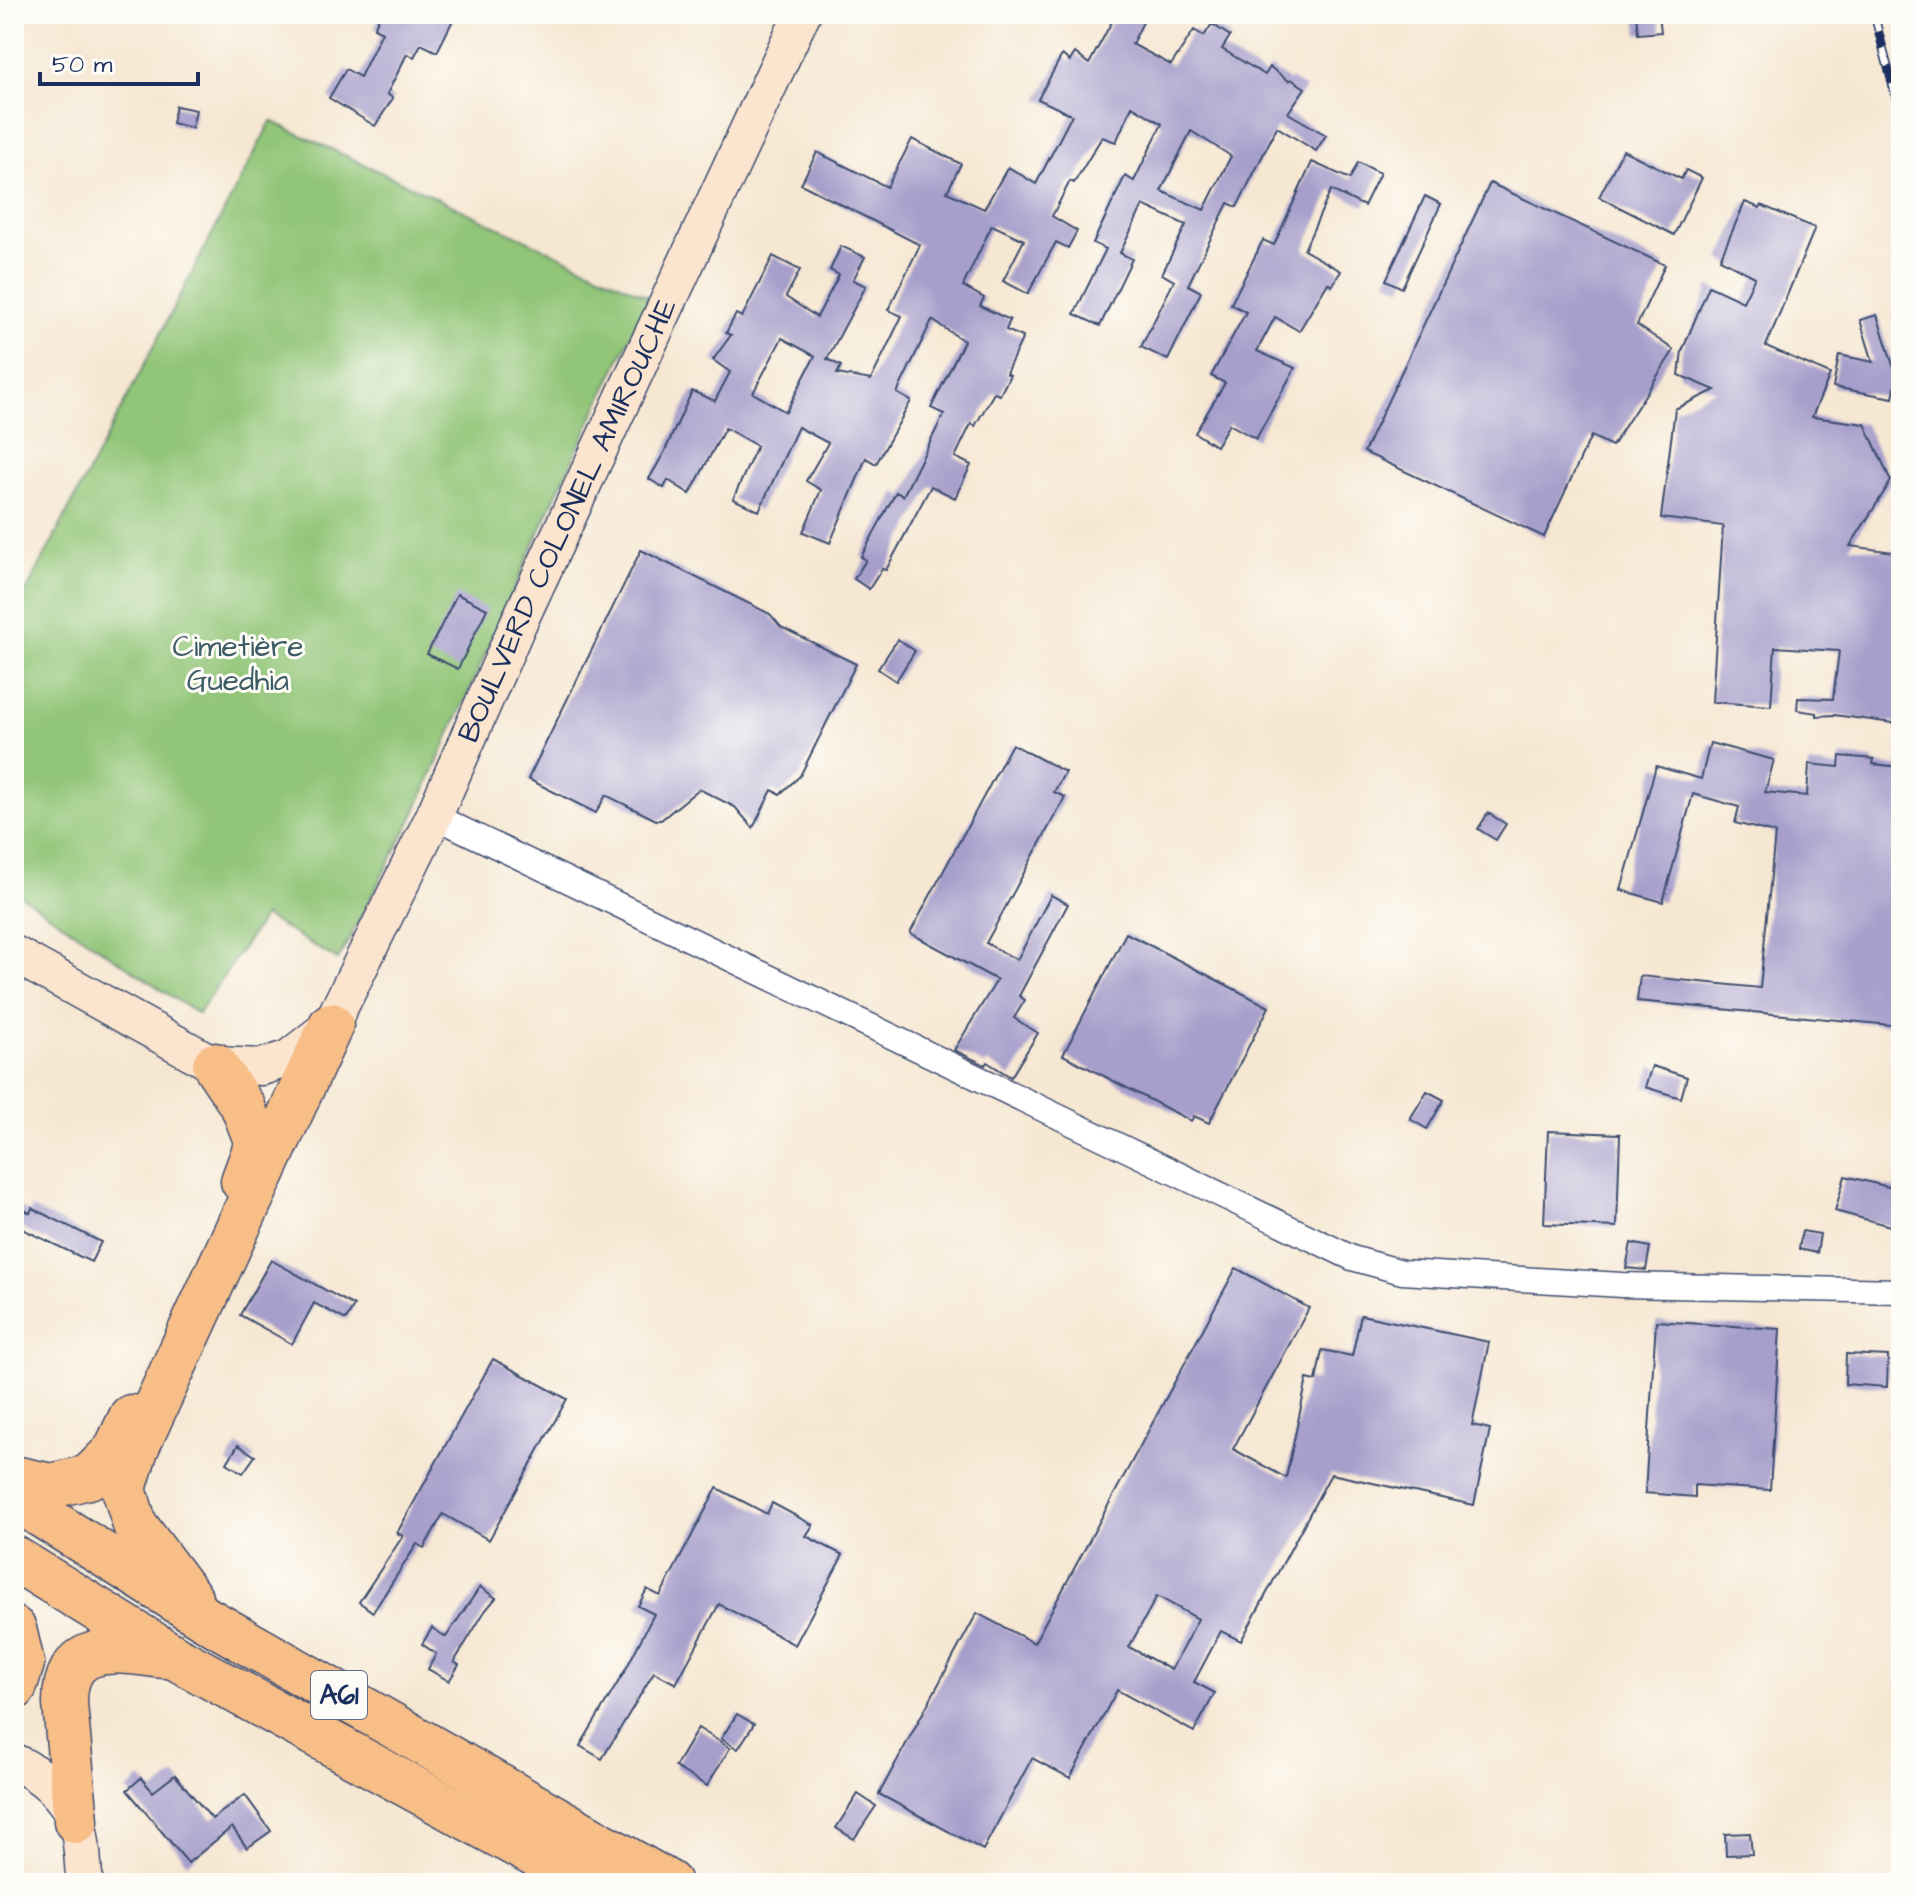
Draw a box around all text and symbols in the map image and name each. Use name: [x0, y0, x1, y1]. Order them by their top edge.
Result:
scale bar: [40, 36, 198, 86]
text: 50 m: [52, 48, 113, 82]
street label: BOULVERD COLONEL AMIROUCHE: [448, 291, 688, 749]
park label: Cimetière Guedhia: [172, 626, 304, 702]
road number: A61: [311, 1671, 367, 1719]

